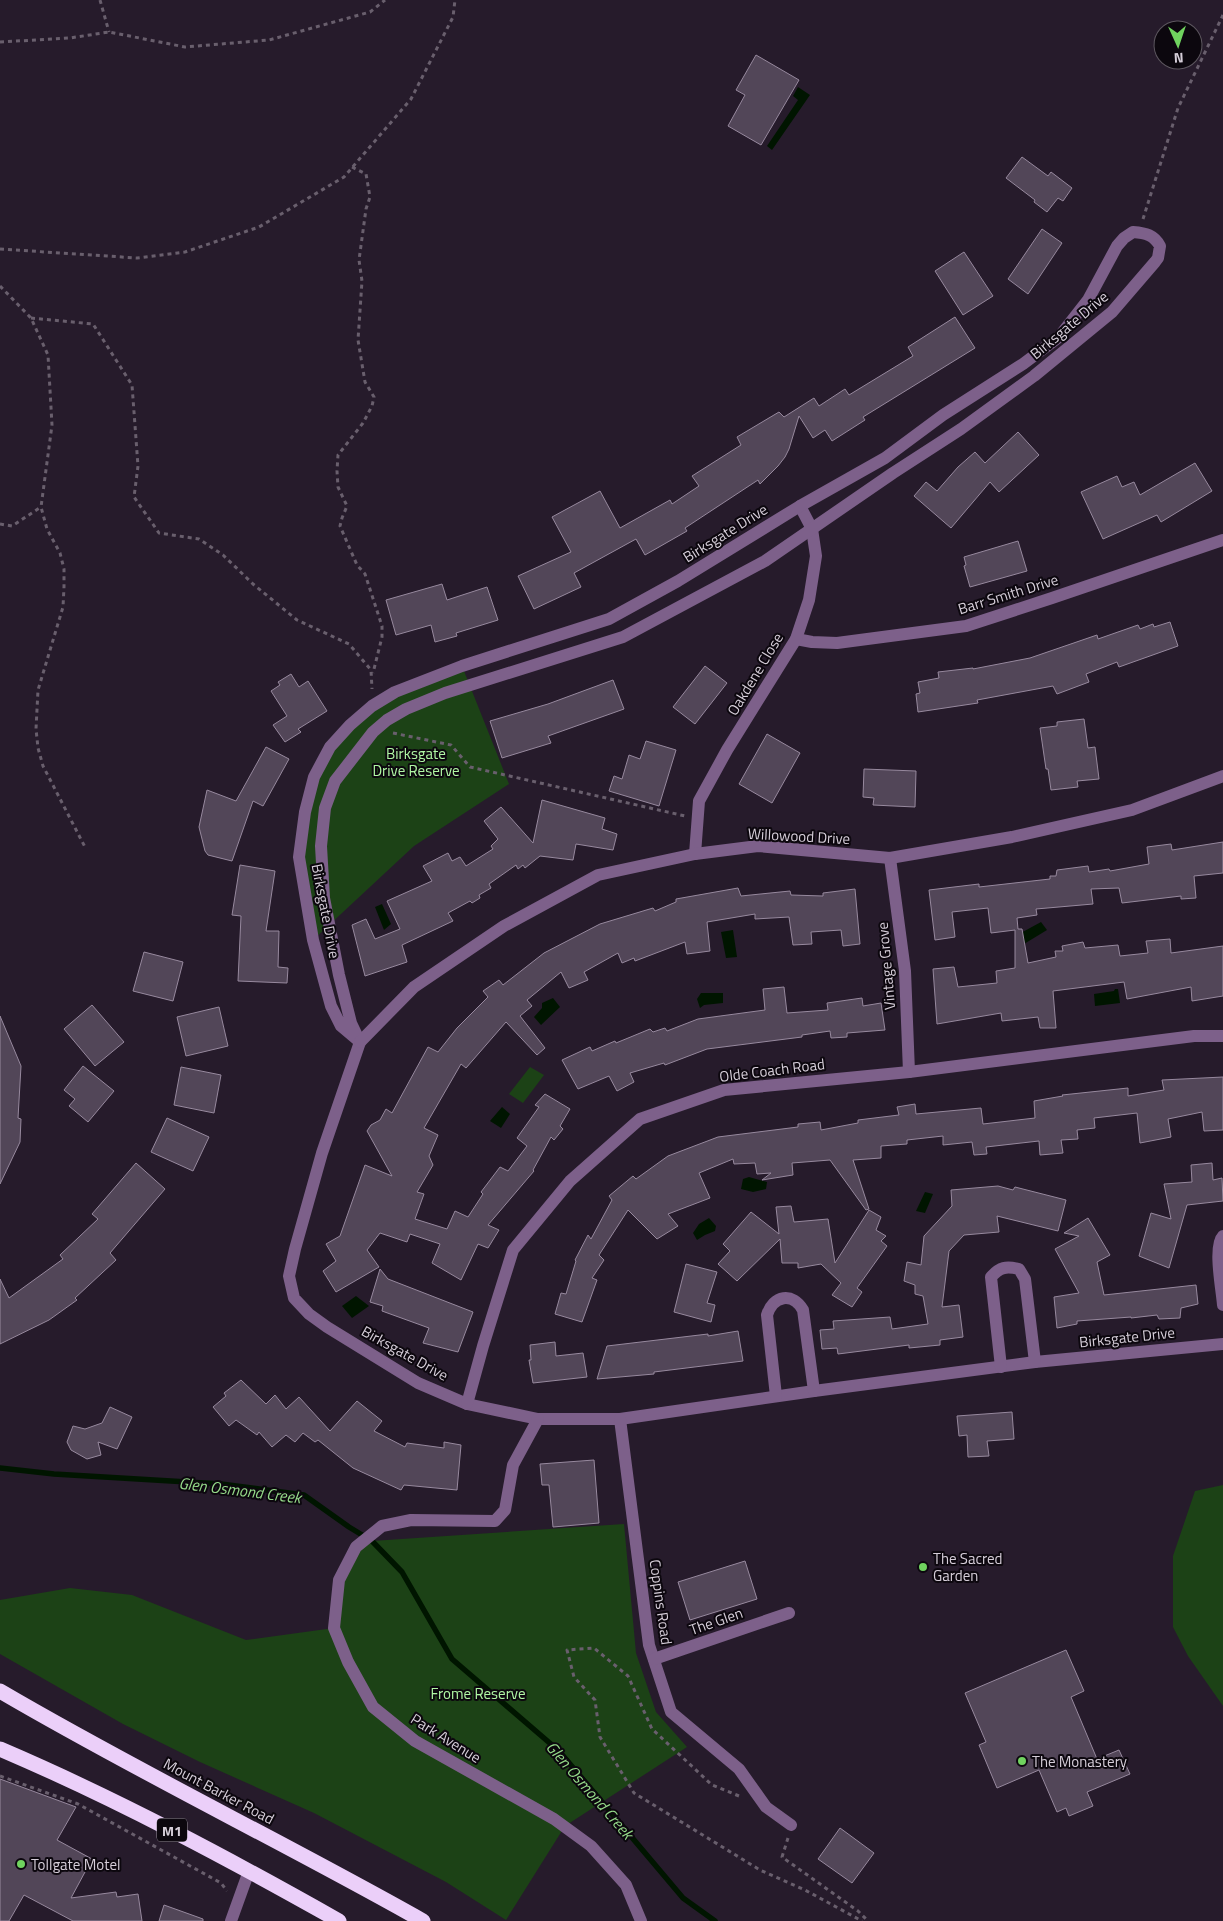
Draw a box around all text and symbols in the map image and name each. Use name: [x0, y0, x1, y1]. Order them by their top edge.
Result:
north arrow: [1153, 20, 1203, 70]
text: N: [1173, 48, 1184, 69]
street label: Birksgate Drive: [1025, 285, 1113, 365]
street label: Birksgate Drive: [678, 498, 772, 568]
street label: Barr Smith Drive: [955, 568, 1061, 620]
street label: Oakdene Close: [721, 628, 789, 720]
park label: Birksgate Drive Reserve: [372, 742, 460, 782]
street label: Willowood Drive: [747, 822, 851, 850]
street label: Birksgate Drive: [306, 862, 346, 960]
street label: Vintage Grove: [871, 921, 901, 1011]
street label: Olde Coach Road: [718, 1052, 826, 1088]
street label: Birksgate Drive: [357, 1320, 453, 1386]
street label: Birksgate Drive: [1078, 1321, 1176, 1353]
water label: Glen Osmond Creek: [177, 1471, 304, 1510]
place label: The Sacred Garden: [933, 1547, 1003, 1587]
street label: Coppins Road: [644, 1558, 678, 1646]
marker: The Sacred Garden: [917, 1561, 929, 1573]
street label: The Glen: [686, 1601, 746, 1641]
park label: Frome Reserve: [430, 1682, 526, 1705]
street label: Park Avenue: [406, 1707, 486, 1769]
water label: Glen Osmond Creek: [541, 1736, 641, 1846]
place label: The Monastery: [1032, 1750, 1127, 1773]
street label: Mount Barker Road: [160, 1752, 278, 1830]
marker: The Monastery: [1016, 1755, 1028, 1767]
road number: M1: [157, 1818, 187, 1842]
place label: Tollgate Motel: [31, 1853, 120, 1876]
marker: Tollgate Motel: [15, 1858, 27, 1870]

